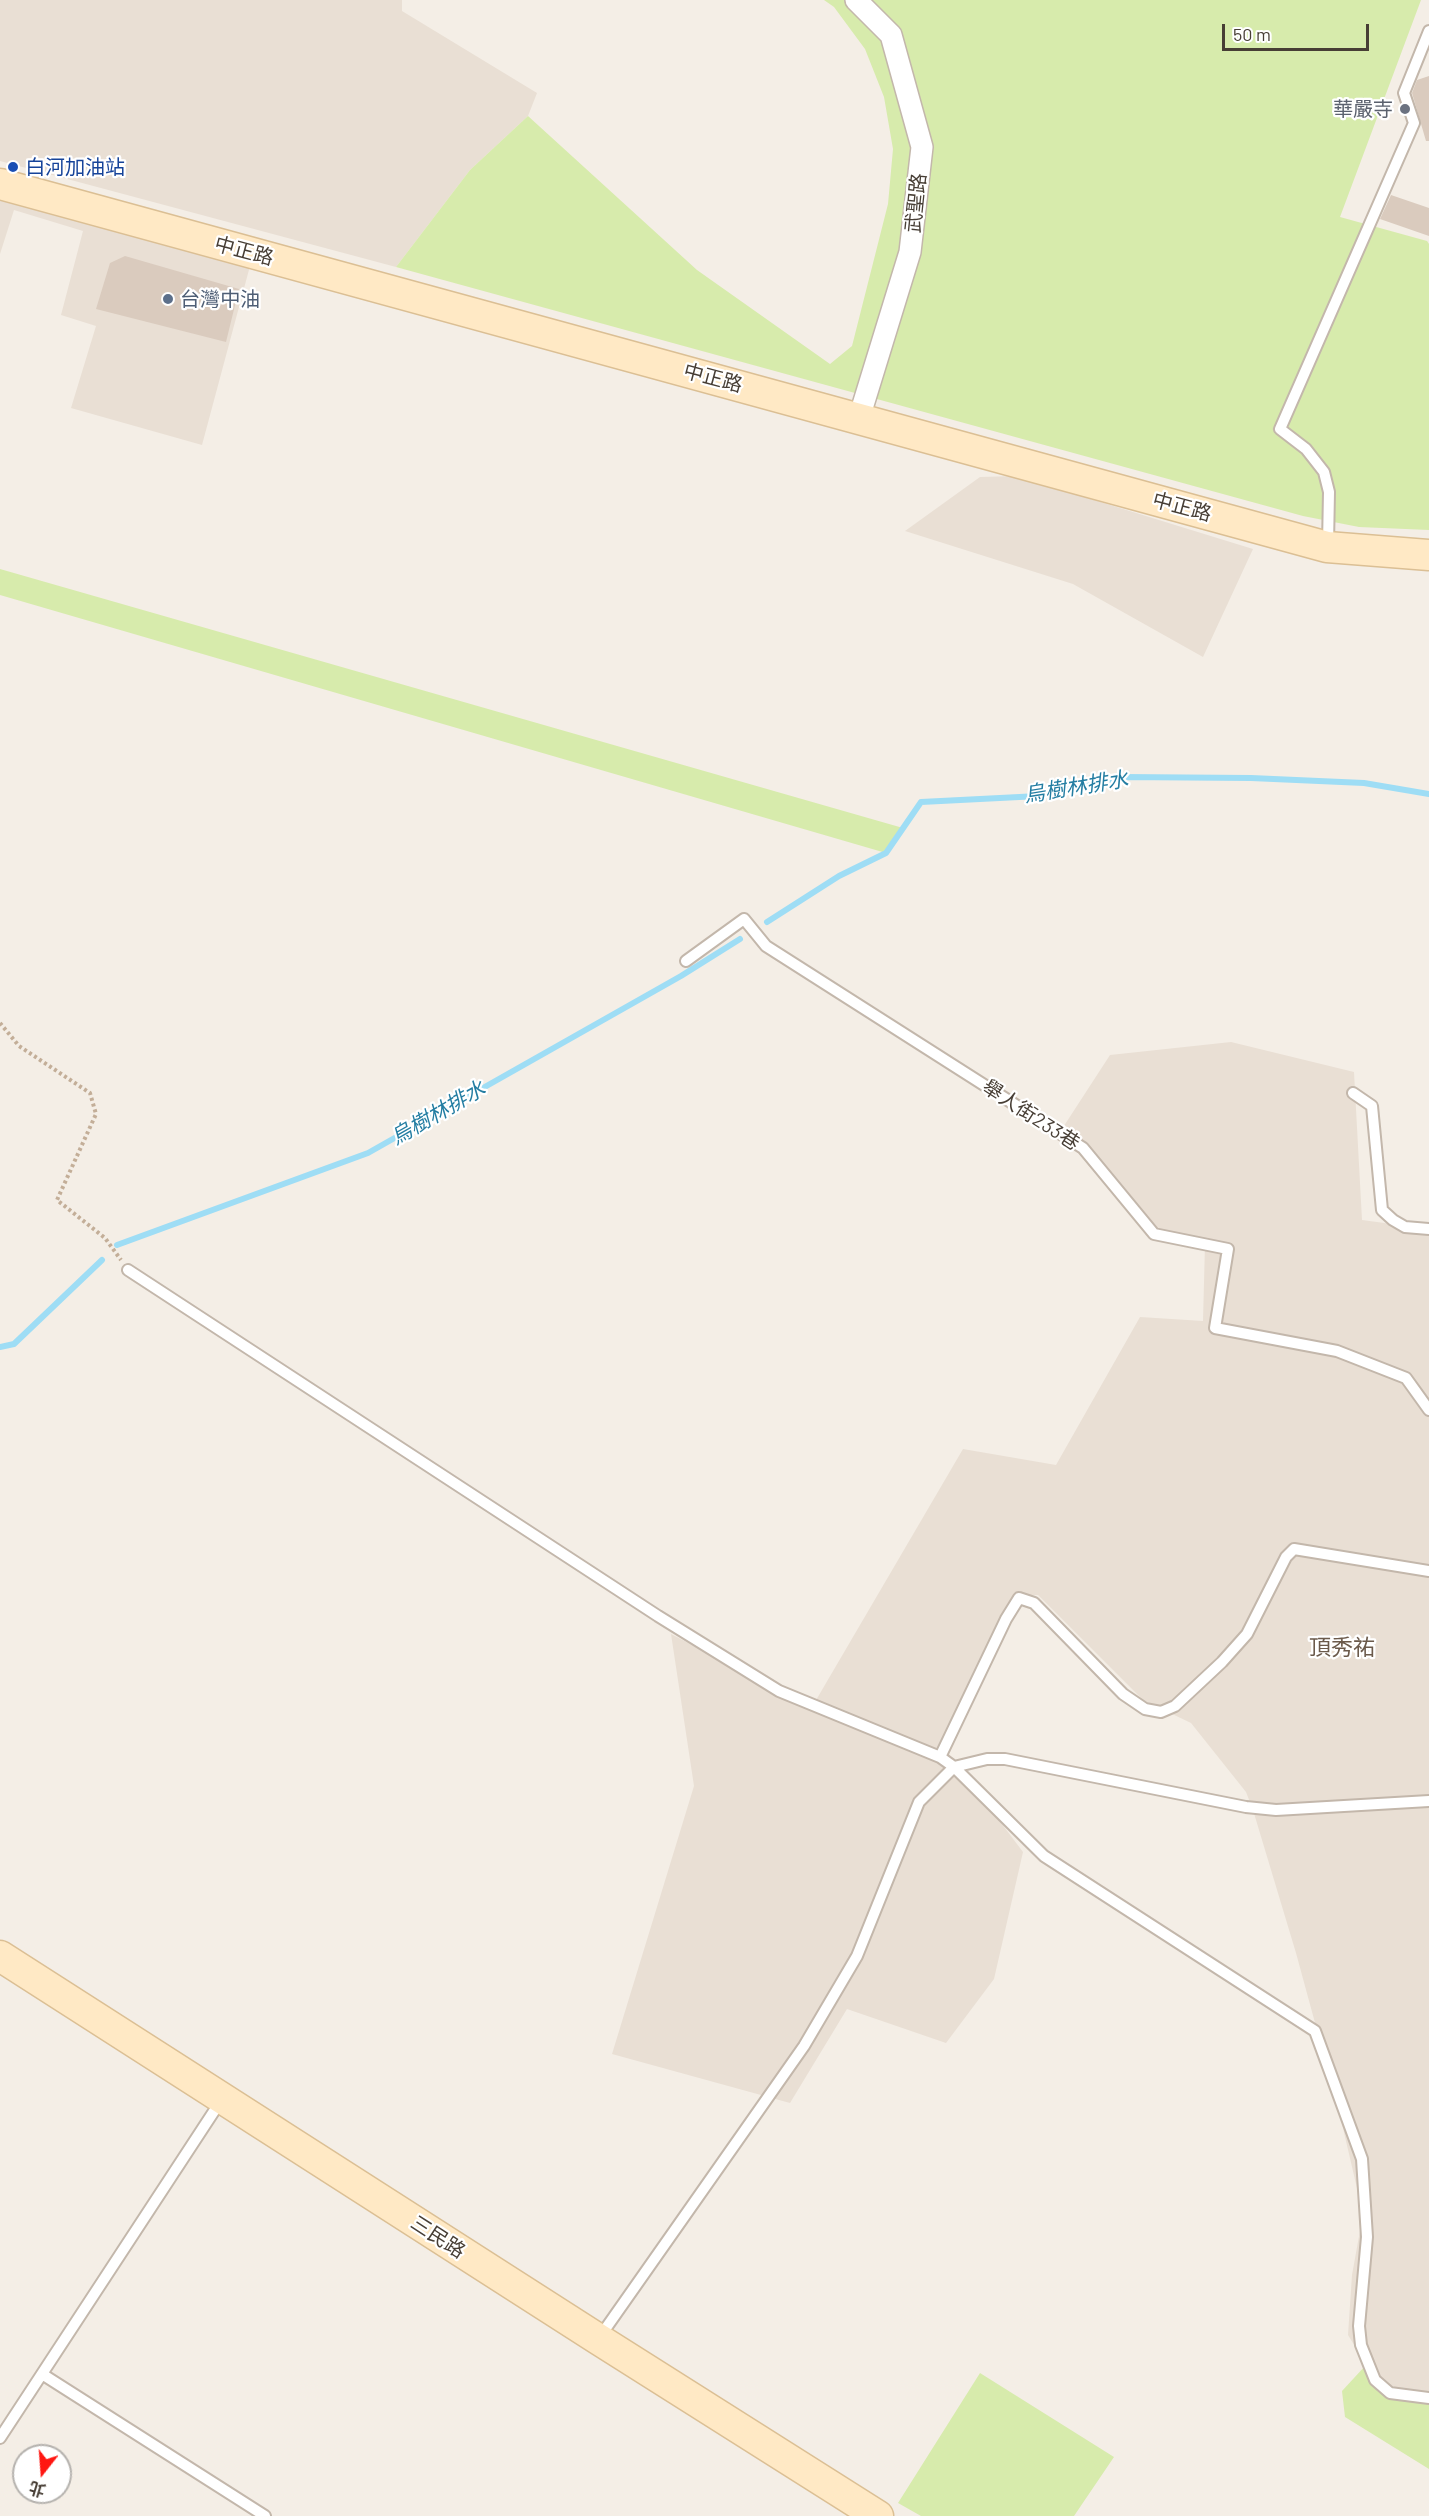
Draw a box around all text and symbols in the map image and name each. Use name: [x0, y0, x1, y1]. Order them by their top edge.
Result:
scale bar: [1225, 12, 1372, 50]
text: 50 m: [1233, 23, 1271, 45]
place label: 華嚴寺: [1333, 97, 1393, 121]
marker: 華嚴寺: [1398, 102, 1412, 116]
place label: 白河加油站: [25, 155, 125, 179]
marker: 白河加油站: [6, 160, 20, 174]
street label: 武聖路: [901, 172, 931, 234]
street label: 中正路: [212, 232, 276, 270]
place label: 台灣中油: [180, 287, 260, 311]
marker: 台灣中油: [161, 292, 175, 306]
street label: 中正路: [681, 359, 745, 397]
street label: 中正路: [1150, 488, 1214, 526]
water label: 烏樹林排水: [1022, 766, 1130, 808]
street label: 舉人街233巷: [978, 1075, 1084, 1155]
water label: 烏樹林排水: [386, 1076, 490, 1150]
district label: 頂秀祐: [1309, 1635, 1375, 1661]
street label: 三民路: [406, 2211, 470, 2263]
north arrow: [12, 2444, 72, 2504]
text: 北: [27, 2478, 48, 2501]

